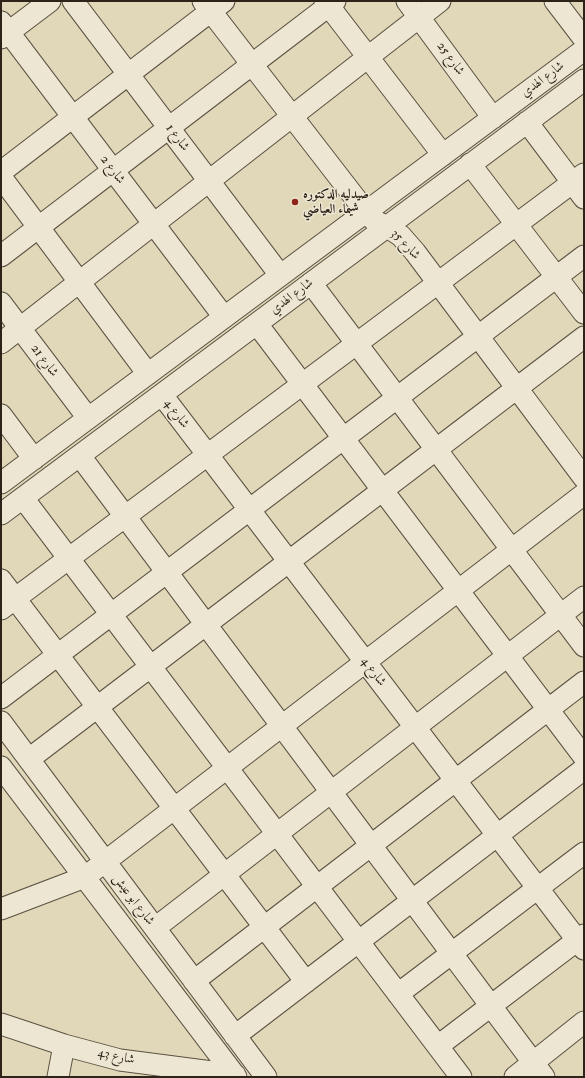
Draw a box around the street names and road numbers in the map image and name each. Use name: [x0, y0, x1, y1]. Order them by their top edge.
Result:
street label: شارع 25: [433, 39, 467, 79]
street label: شارع الهدي: [518, 59, 568, 101]
street label: شارع 1: [162, 121, 192, 155]
street label: شارع 2: [96, 153, 128, 187]
street label: شارع 35: [387, 227, 423, 263]
street label: شارع الهدي: [267, 276, 317, 318]
street label: شارع 21: [27, 342, 61, 380]
street label: شارع 4: [160, 396, 192, 432]
street label: شارع 4: [357, 654, 389, 690]
street label: شارع ابو عيش: [109, 871, 157, 929]
street label: شارع 43: [96, 1045, 136, 1069]

